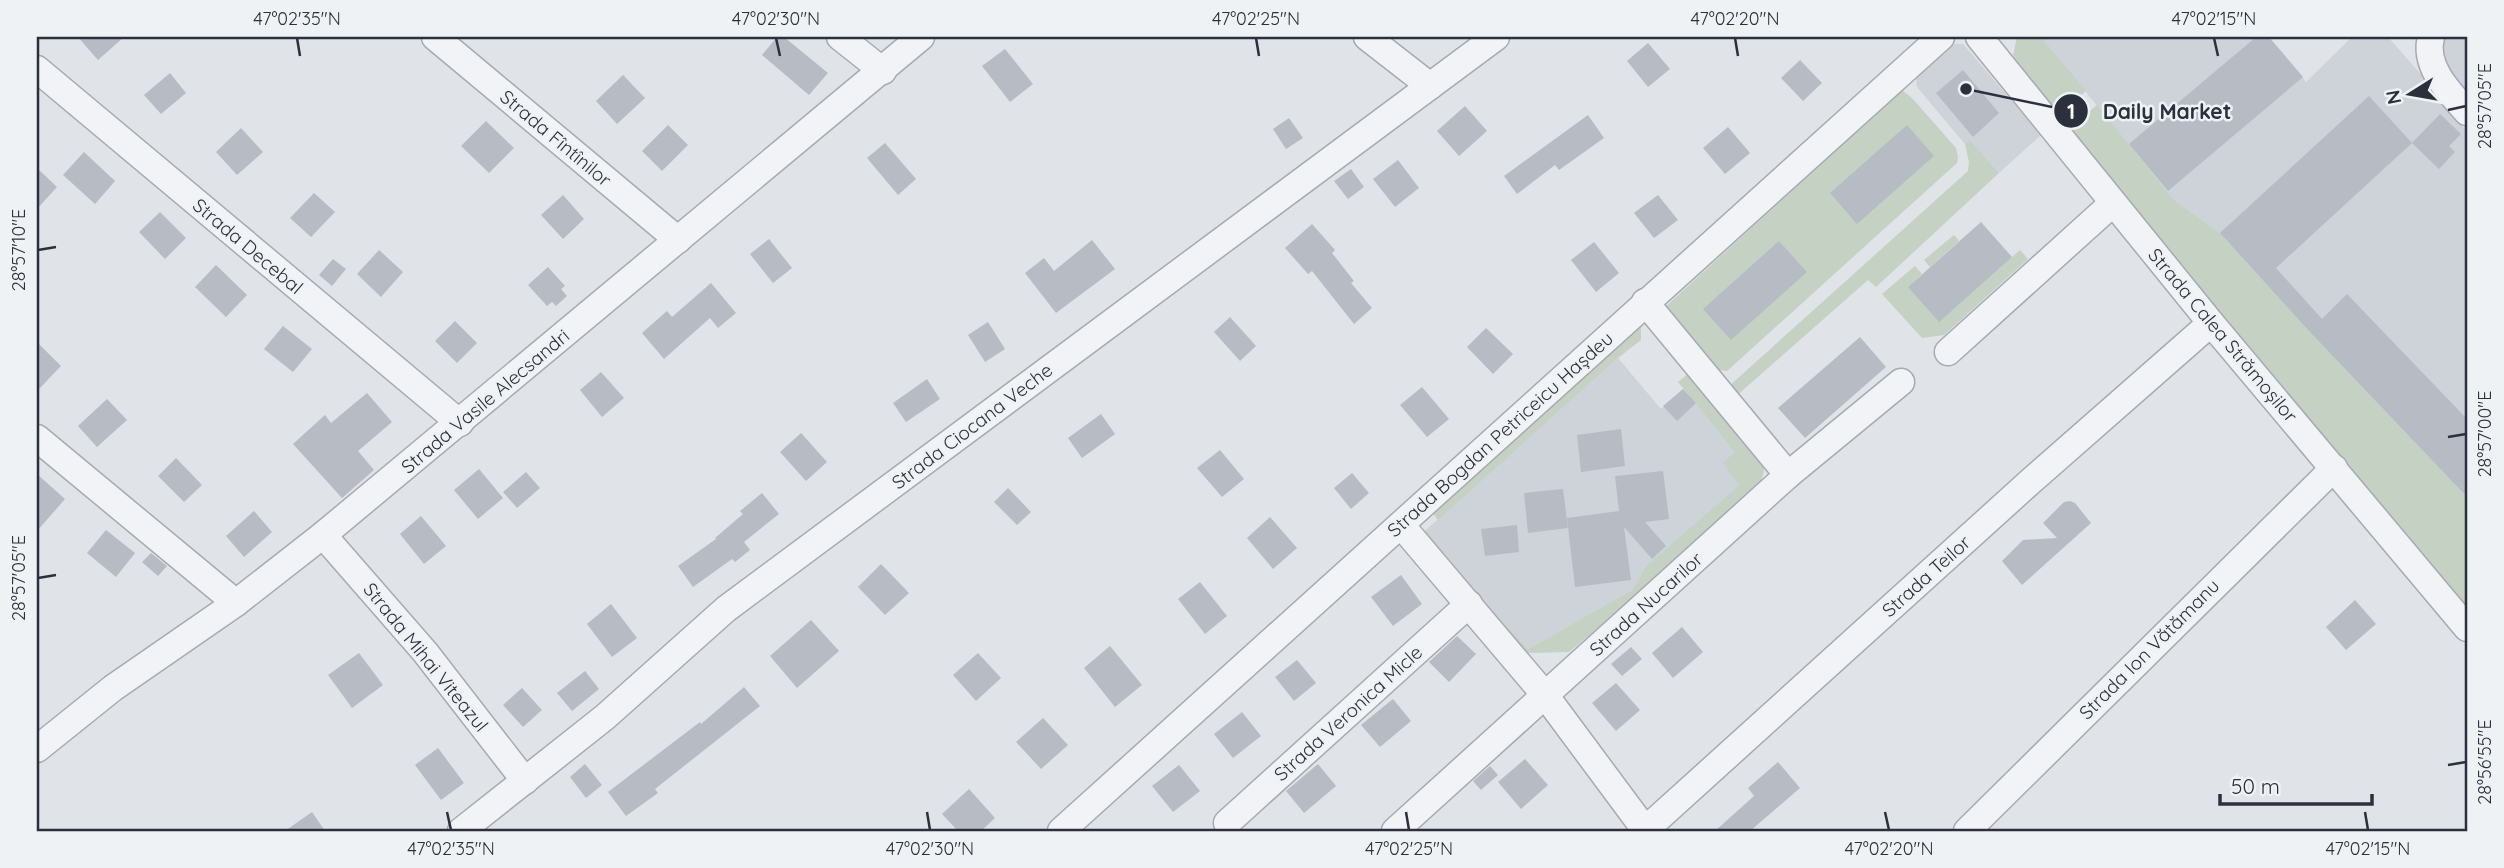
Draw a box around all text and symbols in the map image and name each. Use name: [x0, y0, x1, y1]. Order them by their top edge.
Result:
text: 47°02'35"N: [253, 7, 341, 30]
text: 47°02'30"N: [732, 7, 820, 30]
text: 47°02'25"N: [1212, 7, 1300, 30]
text: 47°02'20"N: [1691, 7, 1780, 30]
text: 47°02'15"N: [2172, 7, 2256, 30]
north arrow: [2374, 60, 2444, 130]
text: 28°57'05"E: [2473, 63, 2496, 149]
street label: Strada Fîntînilor: [495, 84, 617, 192]
text: N: [2380, 88, 2406, 106]
callout: Daily Market: [2054, 90, 2245, 132]
text: 1: [2067, 98, 2075, 124]
text: Daily Market: [2103, 98, 2231, 124]
street label: Strada Decebal: [188, 193, 308, 299]
text: 28°57'10"E: [7, 209, 30, 291]
street label: Strada Calea Strămoșilor: [2143, 243, 2303, 428]
street label: Strada Vasile Alecsandri: [396, 324, 574, 478]
street label: Strada Bogdan Petriceicu Hașdeu: [1382, 326, 1618, 542]
street label: Strada Ciocana Veche: [887, 358, 1057, 494]
text: 28°57'00"E: [2473, 391, 2496, 477]
street label: Strada Teilor: [1877, 530, 1976, 622]
text: 28°57'05"E: [7, 535, 30, 621]
street label: Strada Nucarilor: [1584, 546, 1708, 661]
street label: Strada Ion Vătămanu: [2074, 574, 2224, 724]
street label: Strada Mihai Viteazul: [358, 578, 494, 736]
street label: Strada Veronica Micle: [1269, 640, 1427, 786]
text: 28°56'55"E: [2473, 719, 2496, 805]
scale bar: [2220, 763, 2373, 807]
text: 50 m: [2231, 773, 2280, 799]
text: 47°02'35"N: [407, 837, 495, 860]
text: 47°02'30"N: [886, 837, 974, 860]
text: 47°02'25"N: [1365, 837, 1453, 860]
text: 47°02'20"N: [1845, 837, 1934, 860]
text: 47°02'15"N: [2326, 837, 2410, 860]

